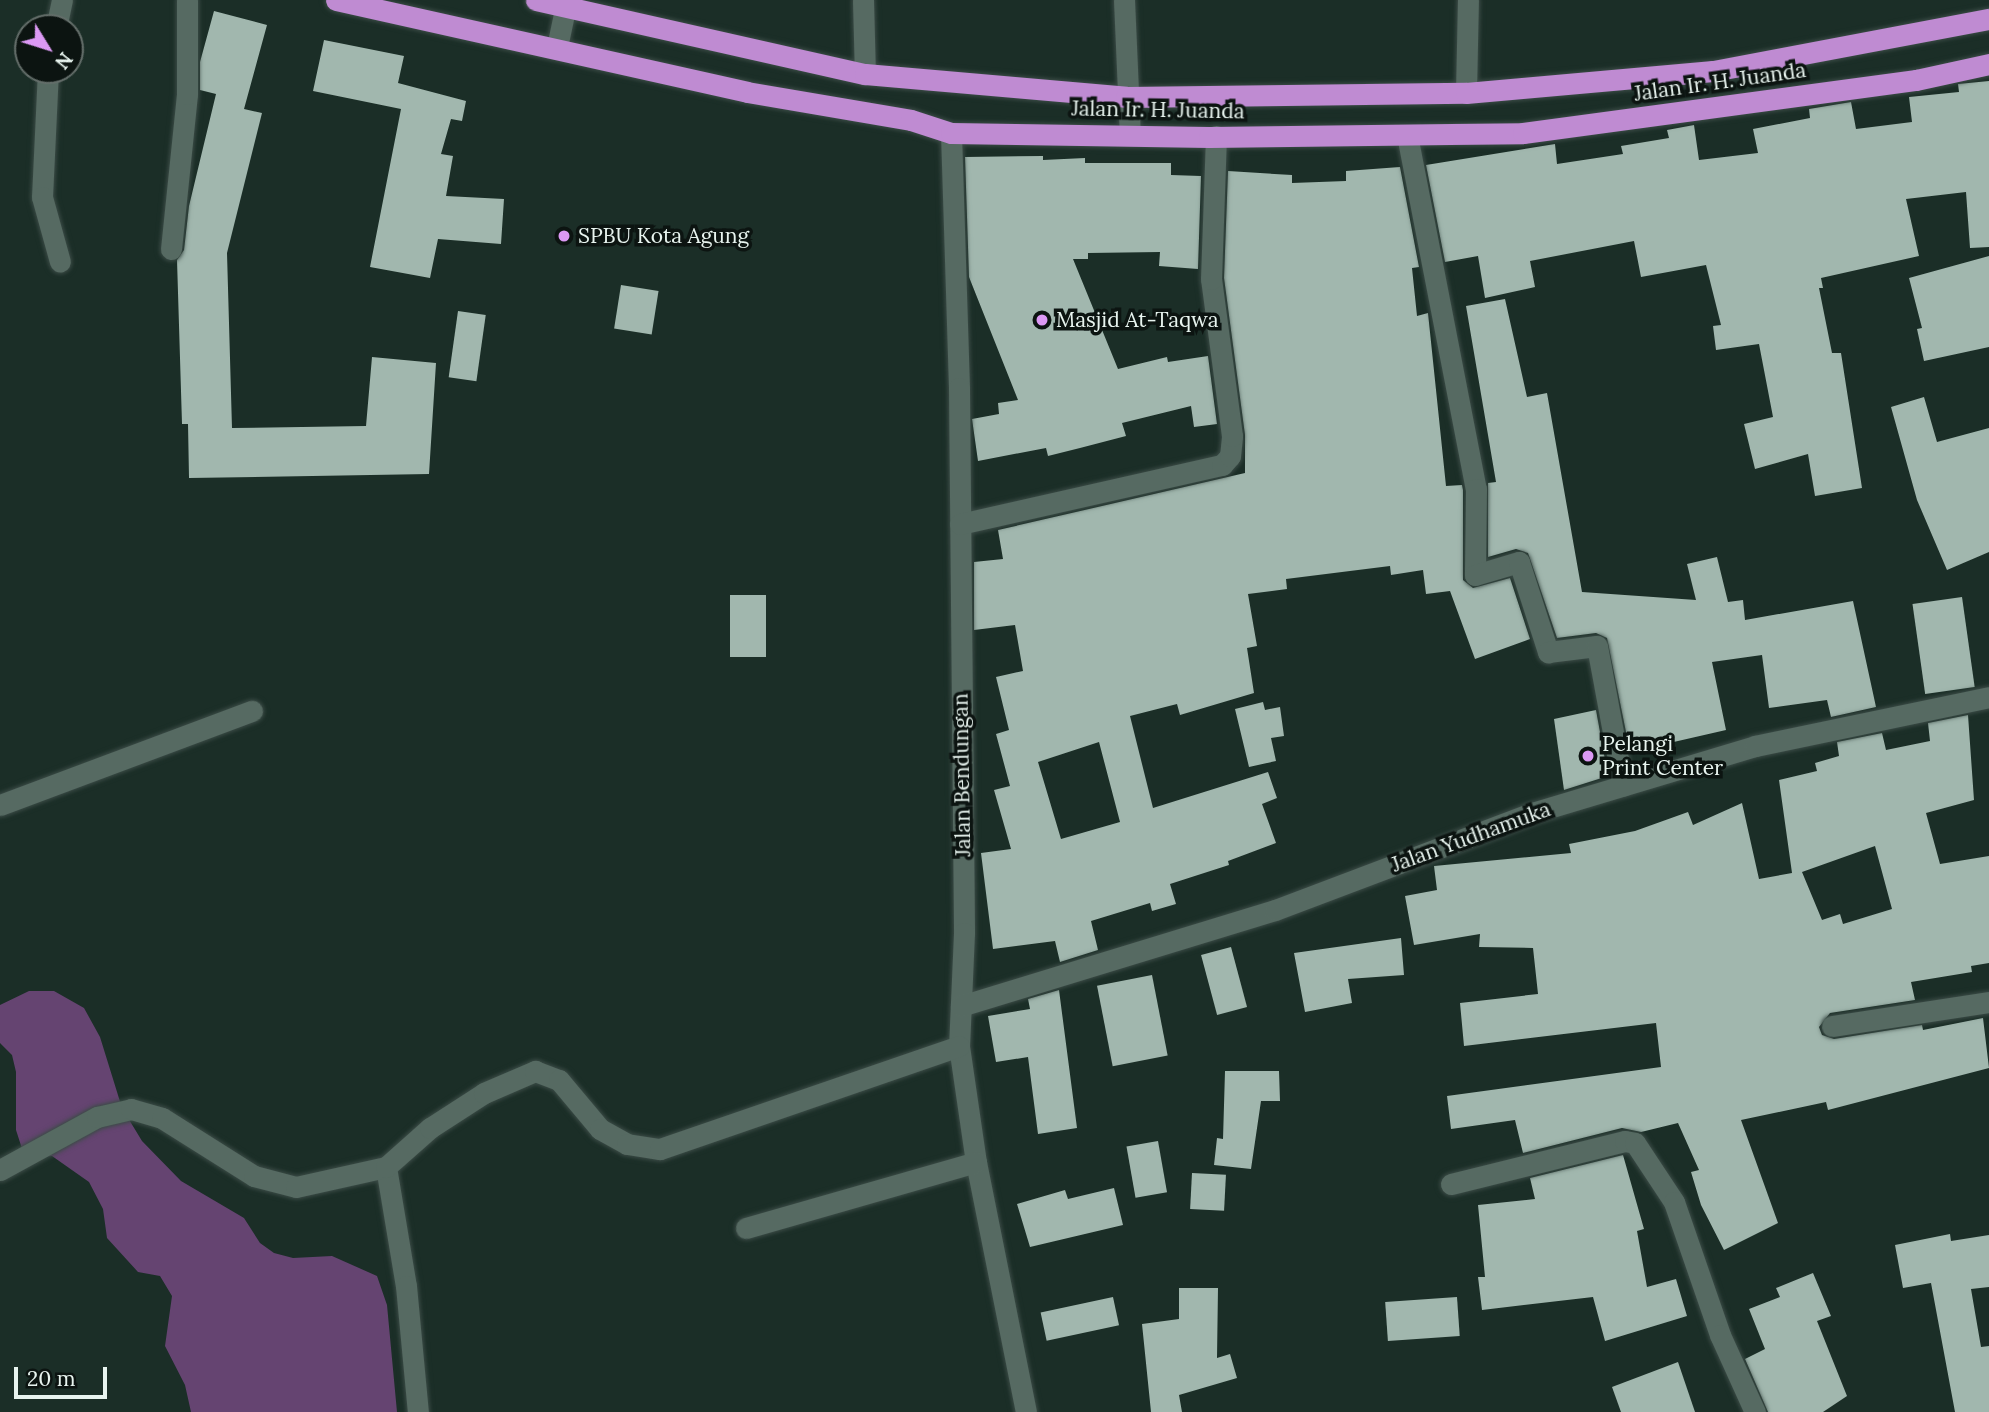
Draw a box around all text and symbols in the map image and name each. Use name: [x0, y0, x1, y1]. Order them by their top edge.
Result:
north arrow: [14, 14, 84, 84]
text: N: [50, 48, 78, 74]
street label: Jalan Ir. H. Juanda: [1632, 57, 1808, 107]
street label: Jalan Ir. H. Juanda: [1071, 96, 1245, 124]
place label: SPBU Kota Agung: [578, 223, 749, 249]
marker: SPBU Kota Agung: [556, 228, 572, 244]
place label: Masjid At-Taqwa: [1056, 307, 1219, 333]
marker: Masjid At-Taqwa: [1034, 312, 1050, 328]
street label: Jalan Bendungan: [948, 693, 976, 857]
place label: Pelangi Print Center: [1602, 731, 1723, 781]
marker: Pelangi Print Center: [1580, 748, 1596, 764]
street label: Jalan Yudhamuka: [1388, 797, 1554, 877]
scale bar: [18, 1352, 110, 1396]
text: 20 m: [27, 1365, 76, 1392]

